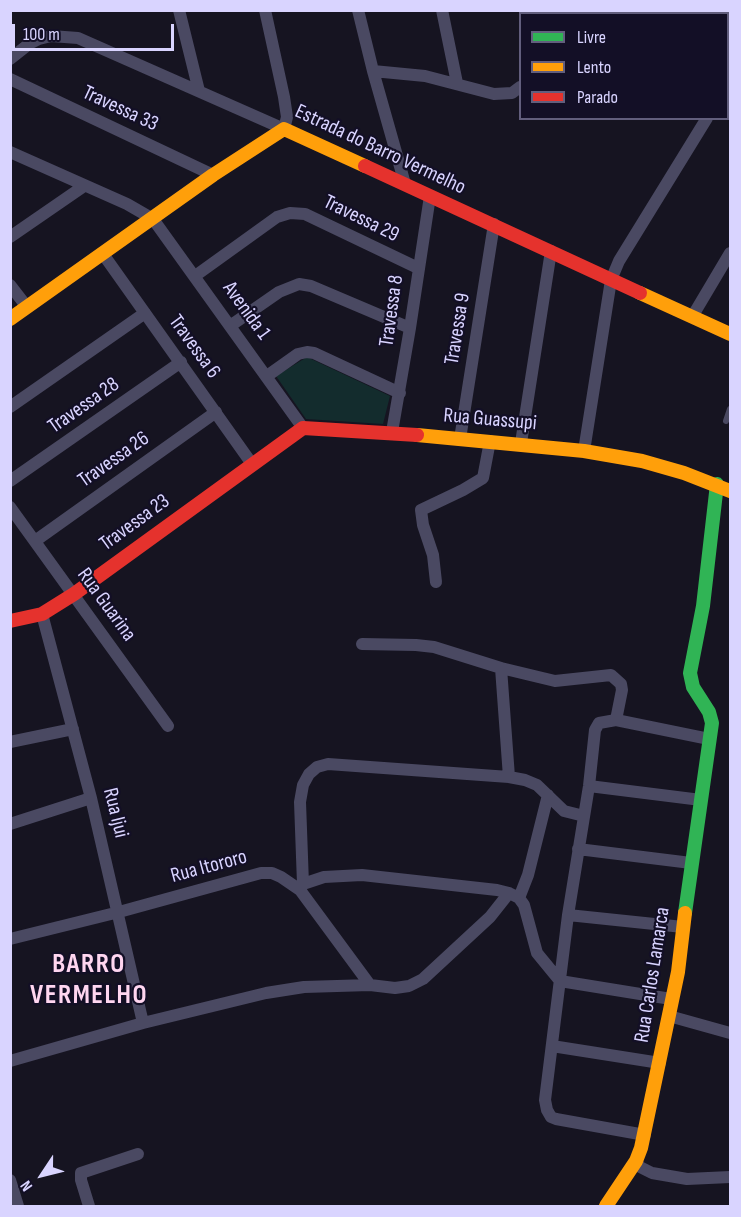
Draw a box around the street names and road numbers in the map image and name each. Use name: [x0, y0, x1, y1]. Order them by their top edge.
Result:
street label: Travessa 33: [78, 81, 162, 137]
street label: Estrada do Barro Vermelho: [291, 99, 469, 201]
street label: Travessa 29: [319, 190, 403, 248]
street label: Travessa 8: [374, 273, 410, 349]
street label: Avenida 1: [217, 277, 275, 345]
street label: Travessa 9: [440, 291, 476, 367]
street label: Travessa 6: [163, 310, 225, 384]
street label: Travessa 28: [44, 372, 124, 440]
street label: Rua Guassupi: [442, 403, 538, 437]
street label: Travessa 26: [74, 426, 154, 494]
street label: Travessa 23: [95, 489, 175, 557]
street label: Rua Guarina: [71, 563, 141, 647]
street label: Rua Ijui: [97, 785, 133, 841]
street label: Rua Itororo: [168, 845, 250, 889]
street label: Rua Carlos Lamarca: [630, 906, 676, 1044]

